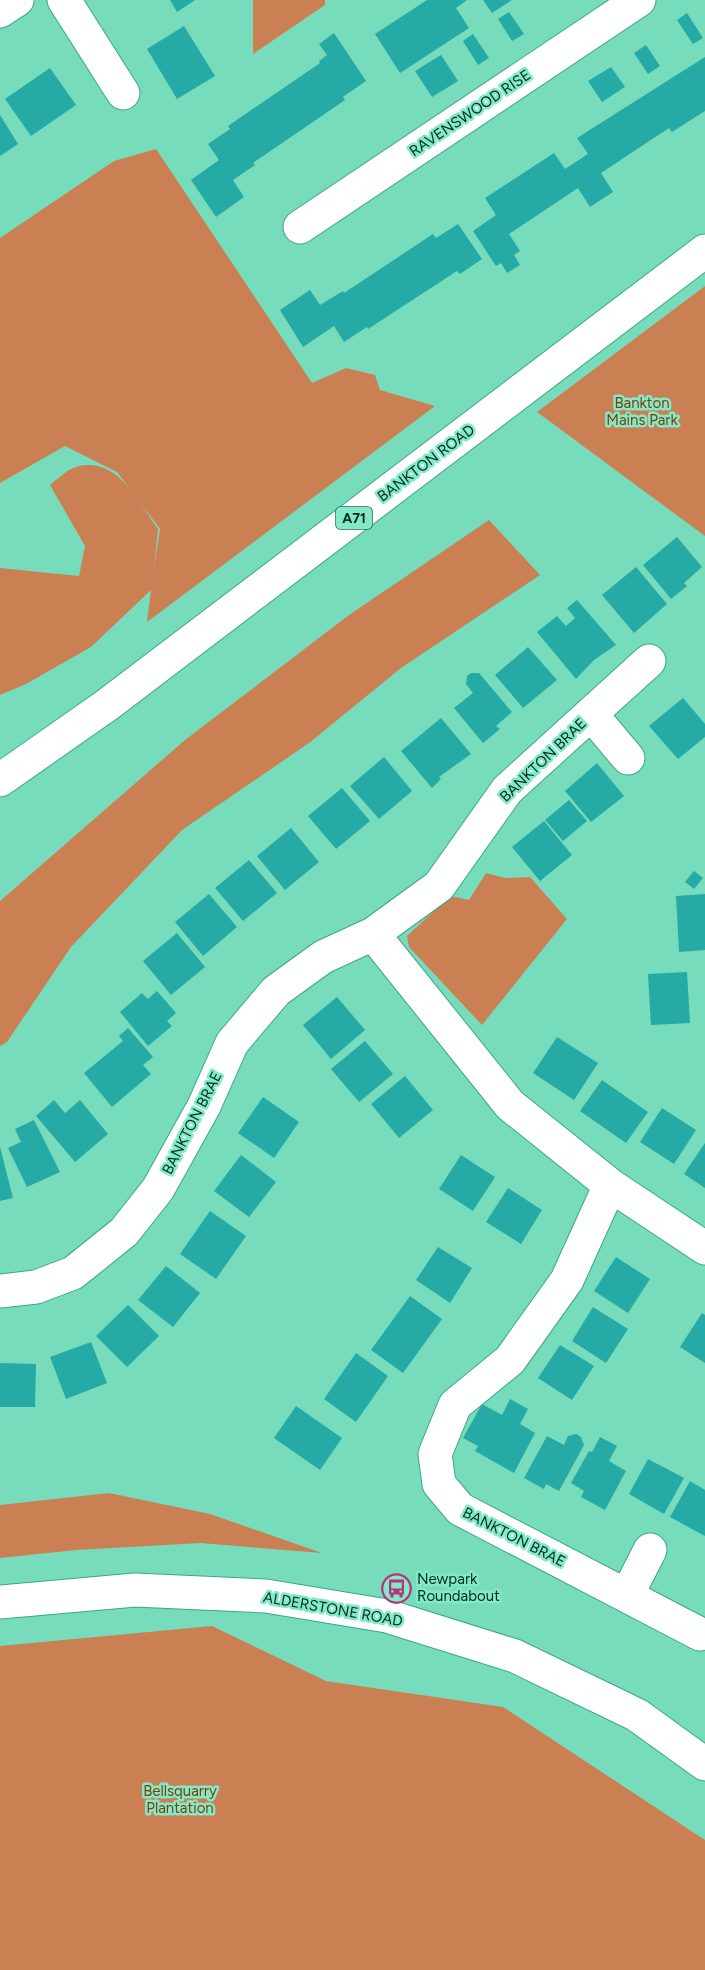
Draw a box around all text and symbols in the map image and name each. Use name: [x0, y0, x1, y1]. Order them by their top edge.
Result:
street label: RAVENSWOOD RISE: [406, 66, 534, 160]
park label: Bankton Mains Park: [606, 394, 678, 429]
street label: BANKTON ROAD: [374, 421, 478, 505]
road number: A71: [336, 507, 372, 529]
street label: BANKTON BRAE: [496, 714, 590, 806]
street label: BANKTON BRAE: [158, 1069, 226, 1177]
street label: BANKTON BRAE: [460, 1503, 568, 1571]
place label: Newpark Roundabout: [417, 1570, 500, 1605]
bus stop icon: Newpark Roundabout: [380, 1572, 412, 1604]
street label: ALDERSTONE ROAD: [262, 1588, 404, 1630]
park label: Bellsquarry Plantation: [143, 1782, 217, 1817]

